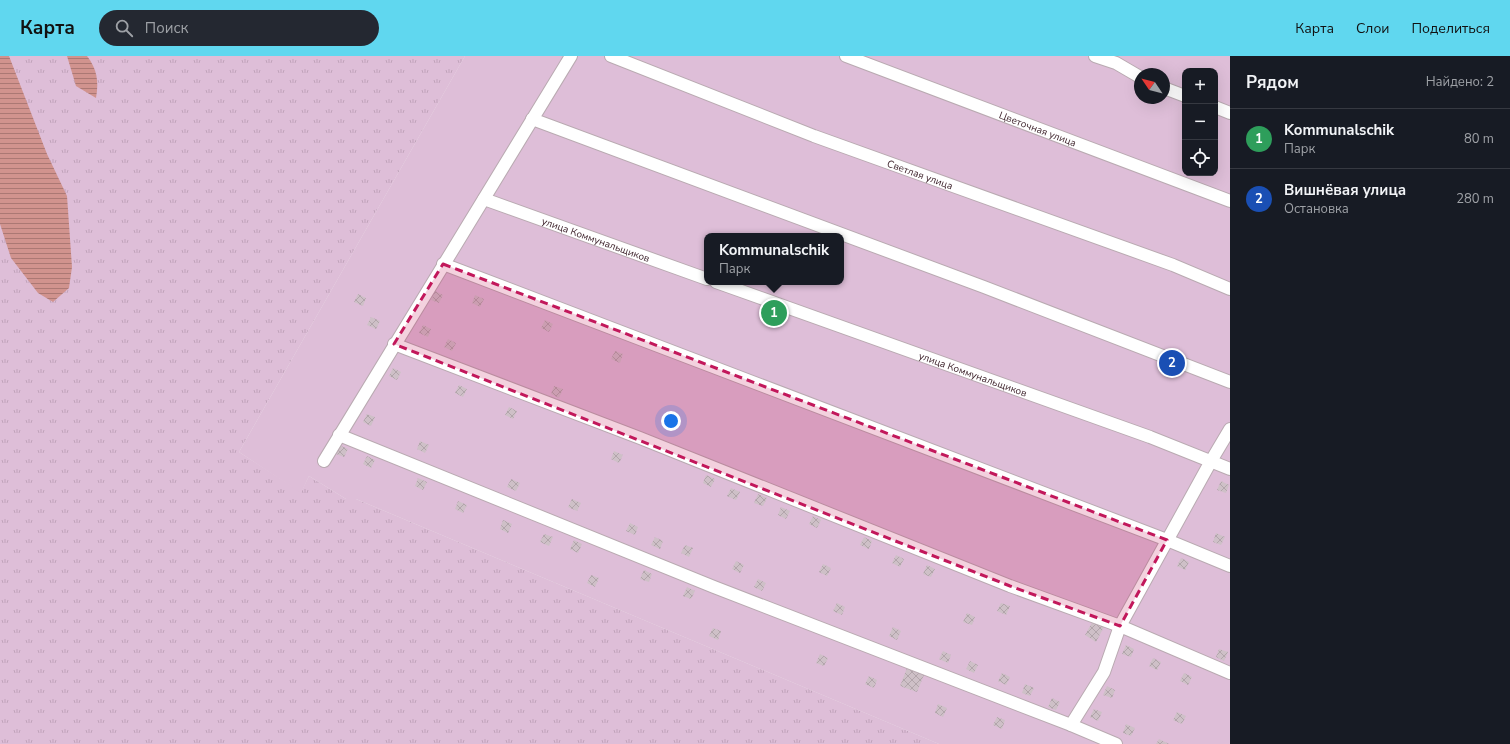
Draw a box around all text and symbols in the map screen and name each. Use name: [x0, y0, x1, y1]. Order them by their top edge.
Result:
search box: [99, 10, 379, 46]
text: Карта: [20, 15, 75, 41]
icon: search: [113, 17, 135, 39]
text: Поиск: [145, 18, 188, 38]
text: Карта: [1295, 19, 1334, 38]
text: Слои: [1356, 19, 1390, 38]
text: Поделиться: [1412, 19, 1490, 38]
north arrow: [1134, 68, 1170, 104]
map controls: [1182, 68, 1218, 176]
button: +: [1182, 68, 1218, 104]
text: Рядом: [1246, 71, 1299, 94]
text: Найдено: 2: [1426, 73, 1494, 91]
button: −: [1182, 104, 1218, 140]
street label: Цветочная улица: [997, 108, 1078, 150]
text: Kommunalschik: [1284, 120, 1394, 140]
text: 1: [1255, 130, 1263, 148]
text: 80 m: [1464, 130, 1494, 148]
button: locate: [1182, 140, 1218, 176]
text: Парк: [1284, 140, 1315, 158]
street label: Светлая улица: [885, 157, 955, 193]
text: Вишнёвая улица: [1284, 180, 1406, 200]
text: 2: [1255, 190, 1263, 208]
text: 280 m: [1456, 190, 1494, 208]
text: Остановка: [1284, 200, 1349, 218]
street label: улица Коммунальщиков: [540, 214, 652, 266]
popup: [704, 233, 844, 285]
text: Kommunalschik: [719, 240, 829, 260]
text: Парк: [719, 260, 750, 278]
pin: 1: [761, 298, 787, 328]
pin: 2: [1159, 348, 1185, 378]
street label: улица Коммунальщиков: [917, 349, 1029, 401]
your location: [661, 411, 681, 431]

